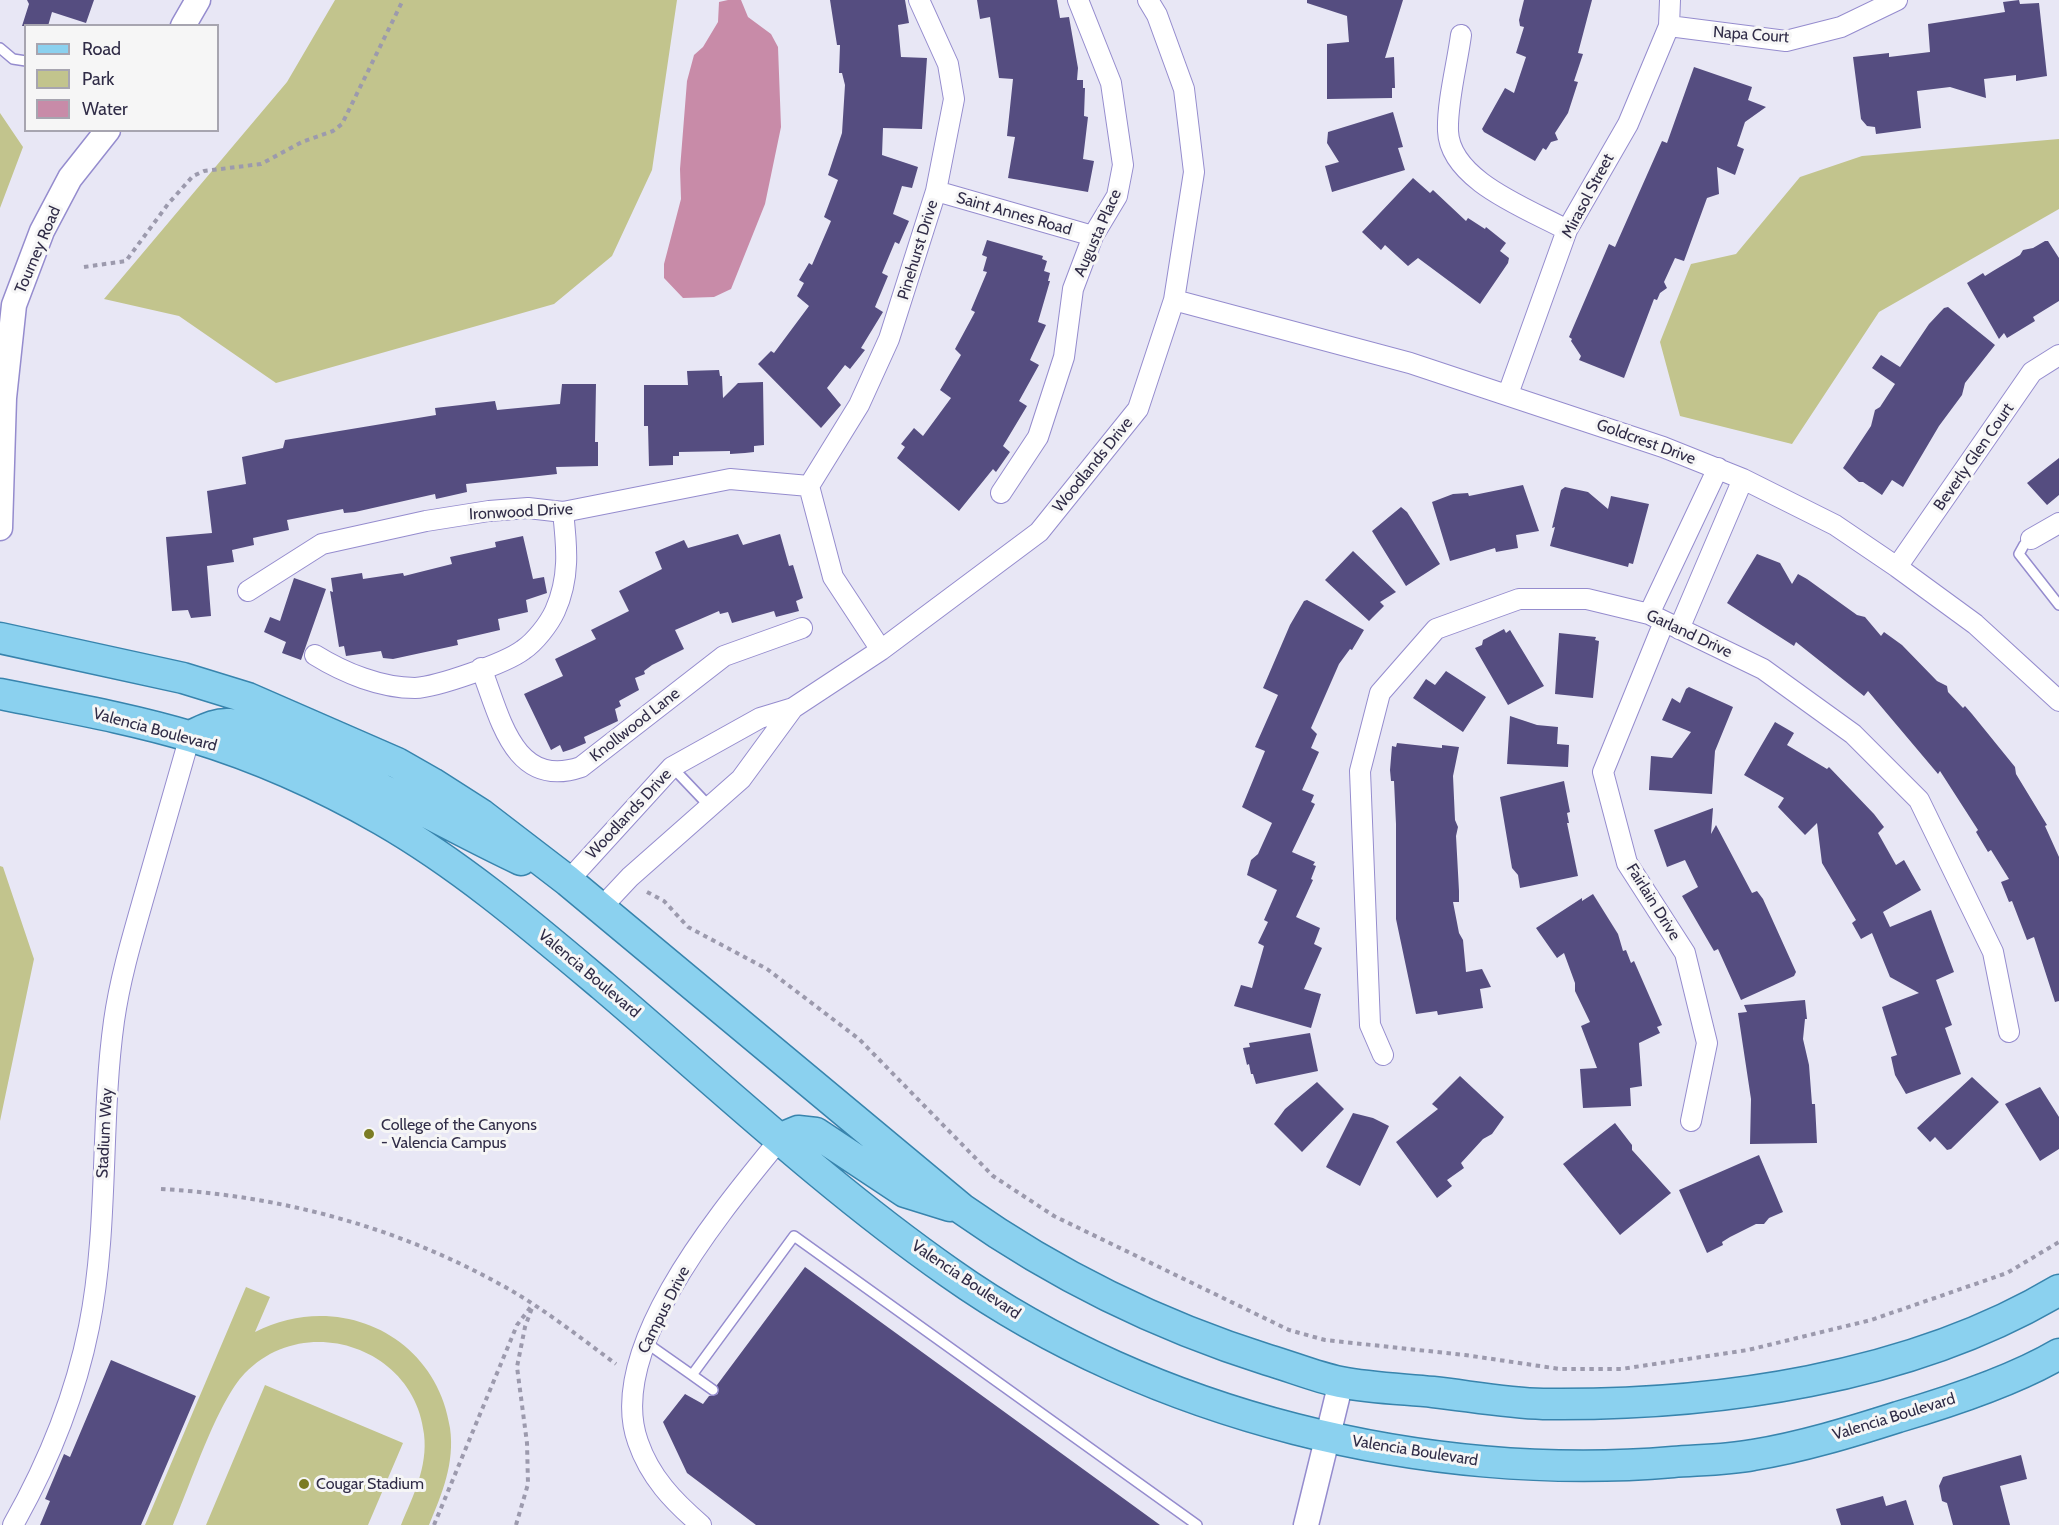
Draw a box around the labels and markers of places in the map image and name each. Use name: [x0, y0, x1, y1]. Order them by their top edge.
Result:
place label: College of the Canyons - Valencia Campus: [381, 1115, 537, 1153]
marker: College of the Canyons - Valencia Campus: [362, 1127, 376, 1141]
place label: Cougar Stadium: [316, 1474, 424, 1494]
marker: Cougar Stadium: [297, 1477, 311, 1491]

